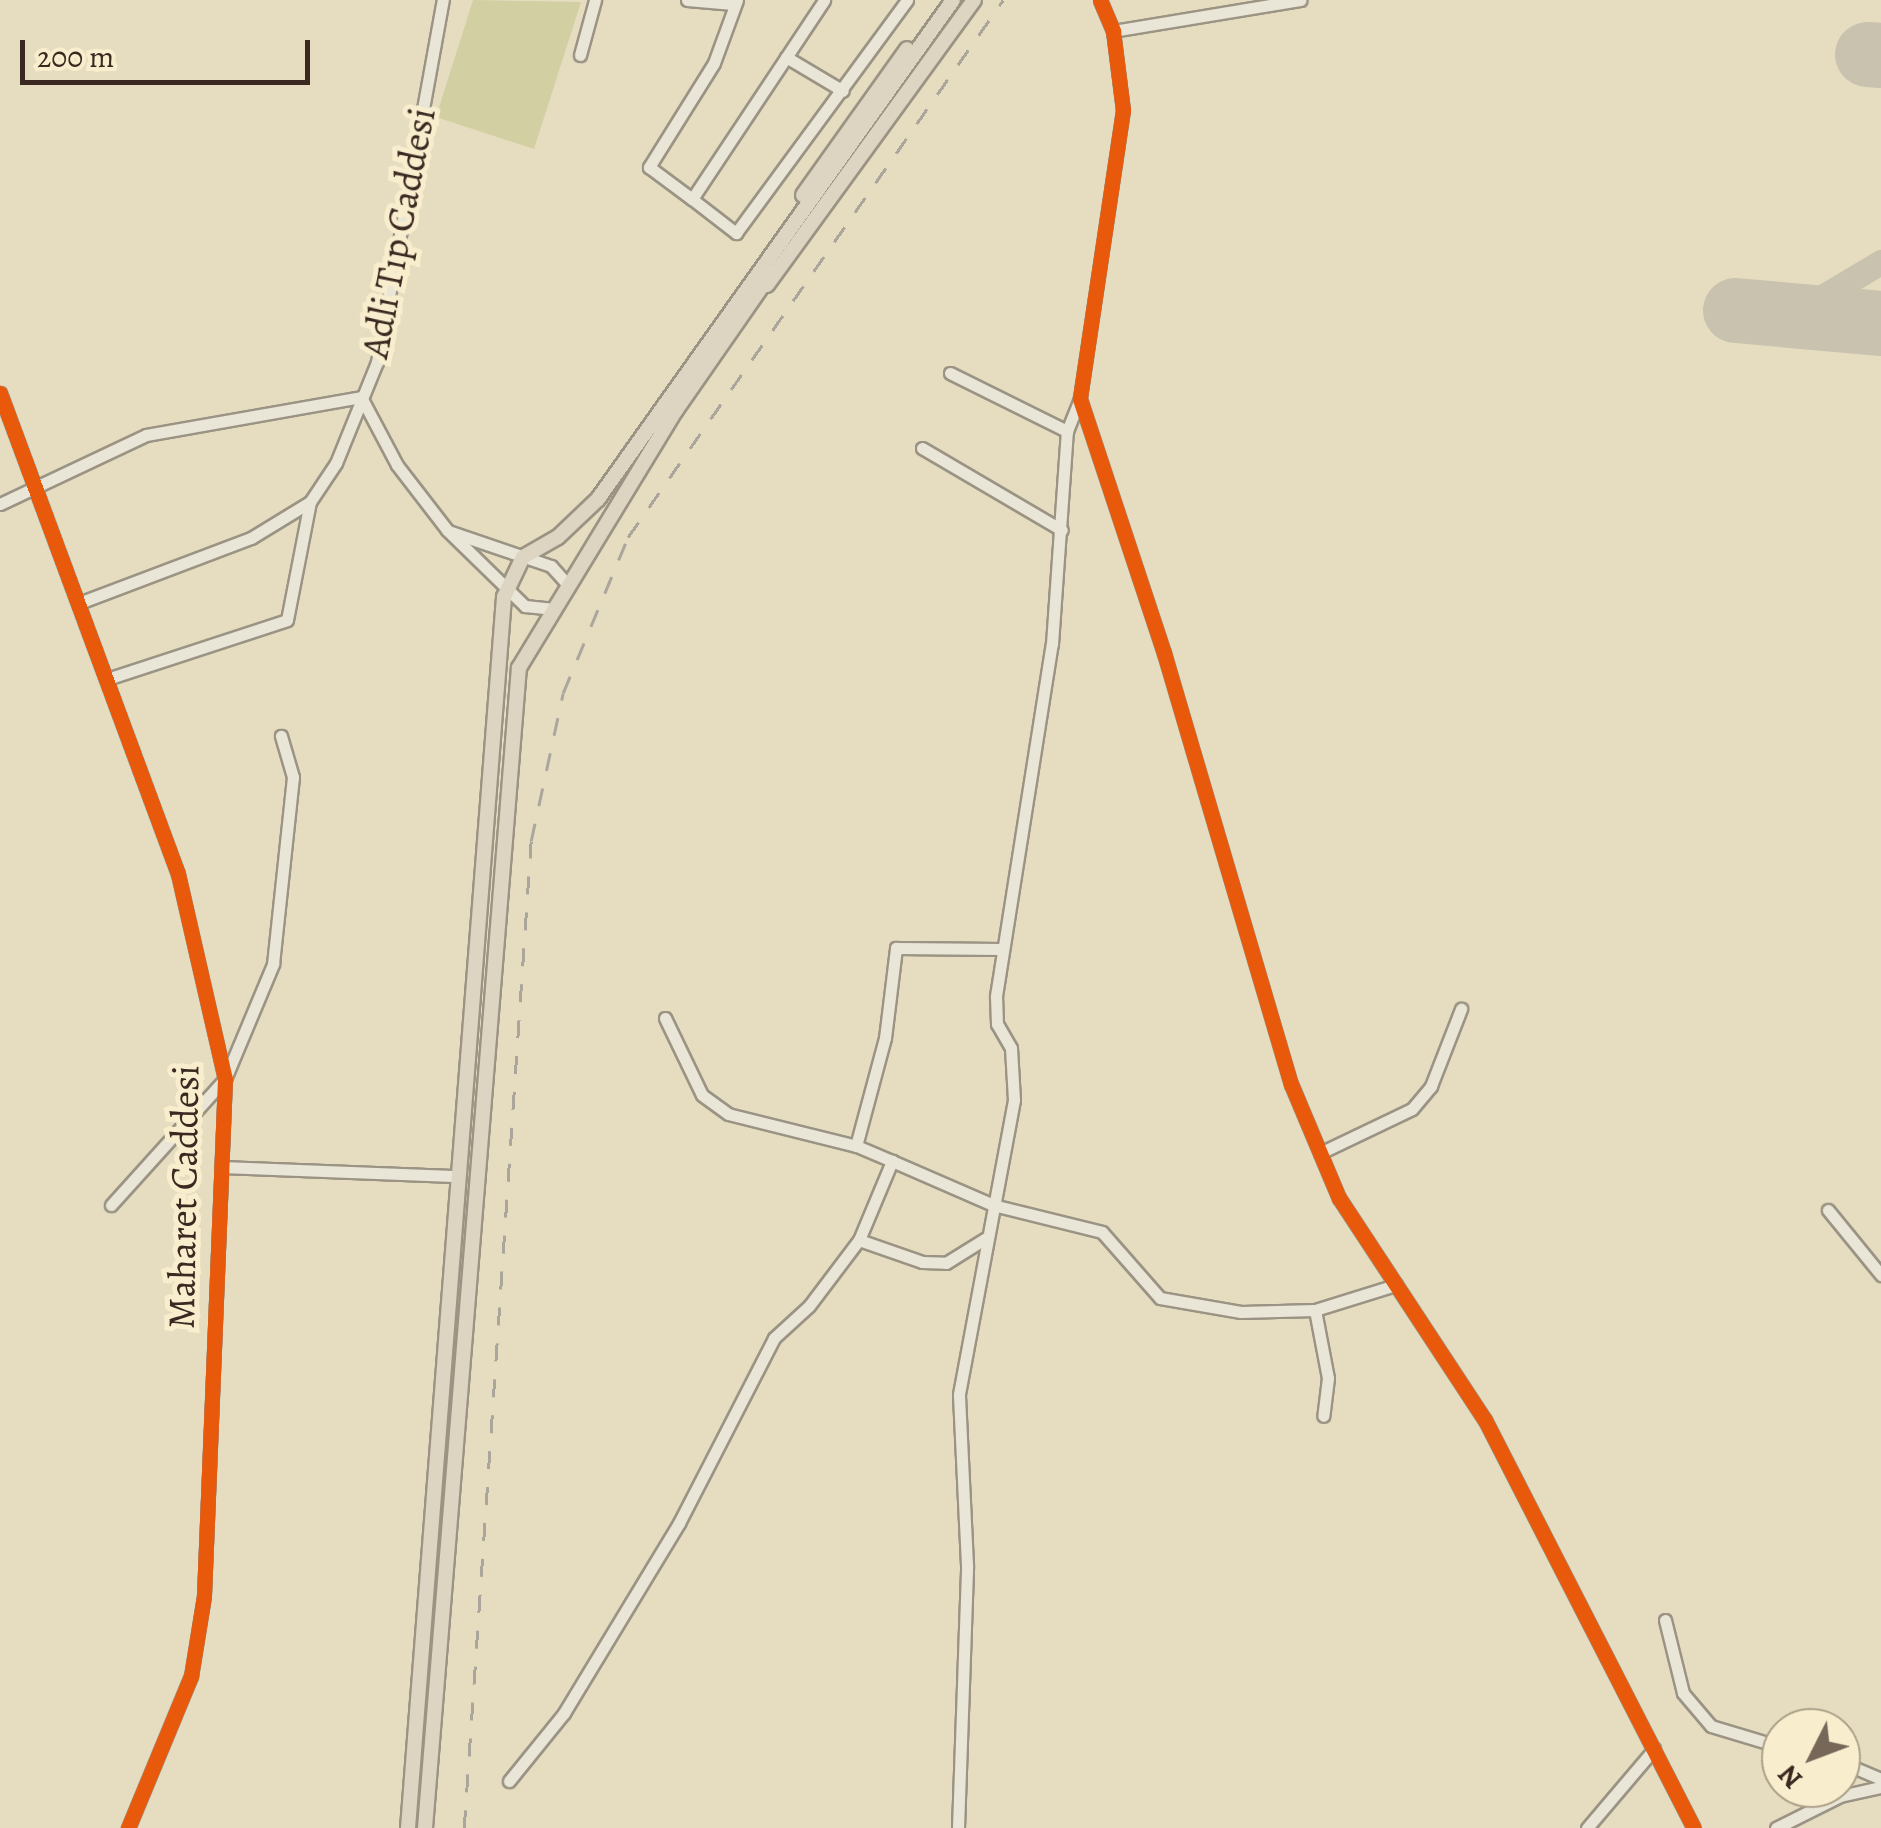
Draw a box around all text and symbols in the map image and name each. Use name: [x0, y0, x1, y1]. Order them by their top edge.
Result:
scale bar: [25, 20, 315, 82]
text: 200 m: [37, 37, 114, 77]
street label: Adli Tıp Caddesi: [352, 104, 446, 362]
street label: Maharet Caddesi: [159, 1065, 209, 1329]
north arrow: [1761, 1708, 1861, 1808]
text: N: [1769, 1756, 1811, 1797]

